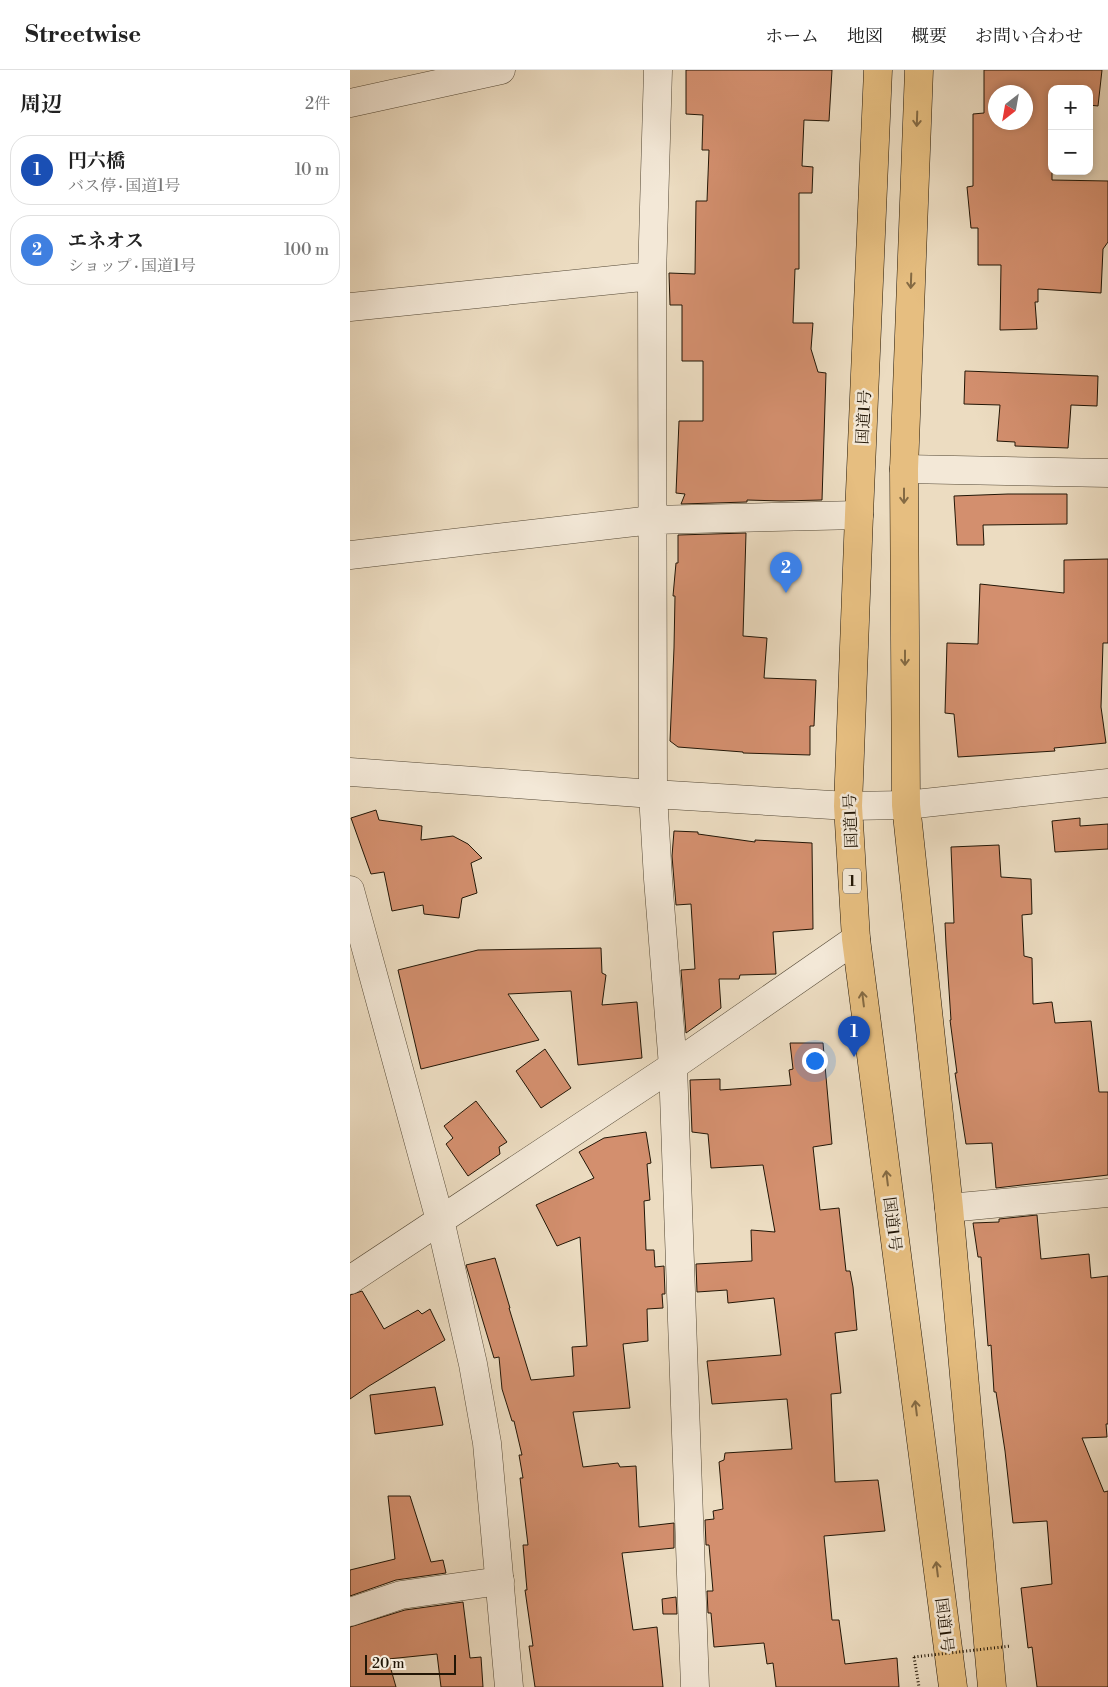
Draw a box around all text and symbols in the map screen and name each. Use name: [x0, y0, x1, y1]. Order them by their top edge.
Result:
text: Streetwise: [25, 20, 141, 50]
text: ホーム: [765, 25, 819, 48]
text: 地図: [847, 25, 883, 48]
text: 概要: [911, 25, 947, 48]
text: お問い合わせ: [975, 25, 1083, 48]
north arrow: [988, 85, 1033, 130]
map controls: [1048, 85, 1093, 175]
button: +: [1048, 85, 1093, 130]
text: 周辺: [20, 92, 62, 118]
text: 2件: [305, 94, 330, 114]
one-way arrow: [912, 110, 922, 126]
button: −: [1048, 130, 1093, 175]
text: 円六橋: [68, 149, 125, 173]
text: 1: [33, 160, 41, 180]
text: 10 m: [295, 160, 329, 180]
text: バス停 · 国道1号: [68, 176, 180, 196]
text: エネオス: [68, 229, 144, 253]
text: 2: [32, 240, 42, 260]
text: 100 m: [284, 240, 329, 260]
text: ショップ · 国道1号: [68, 256, 196, 276]
one-way arrow: [906, 272, 916, 289]
street label: 国道1号: [853, 389, 875, 445]
one-way arrow: [899, 488, 909, 504]
pin: 2: [770, 552, 802, 593]
one-way arrow: [900, 650, 910, 666]
street label: 国道1号: [840, 793, 862, 849]
road number: 1: [843, 868, 861, 894]
one-way arrow: [858, 991, 868, 1007]
pin: 1: [838, 1016, 870, 1057]
your location: [802, 1048, 828, 1074]
one-way arrow: [881, 1170, 891, 1186]
street label: 国道1号: [879, 1196, 905, 1253]
one-way arrow: [911, 1400, 921, 1416]
one-way arrow: [932, 1562, 942, 1578]
street label: 国道1号: [931, 1597, 957, 1654]
scale bar: [365, 1652, 456, 1675]
text: 20 m: [372, 1655, 404, 1673]

